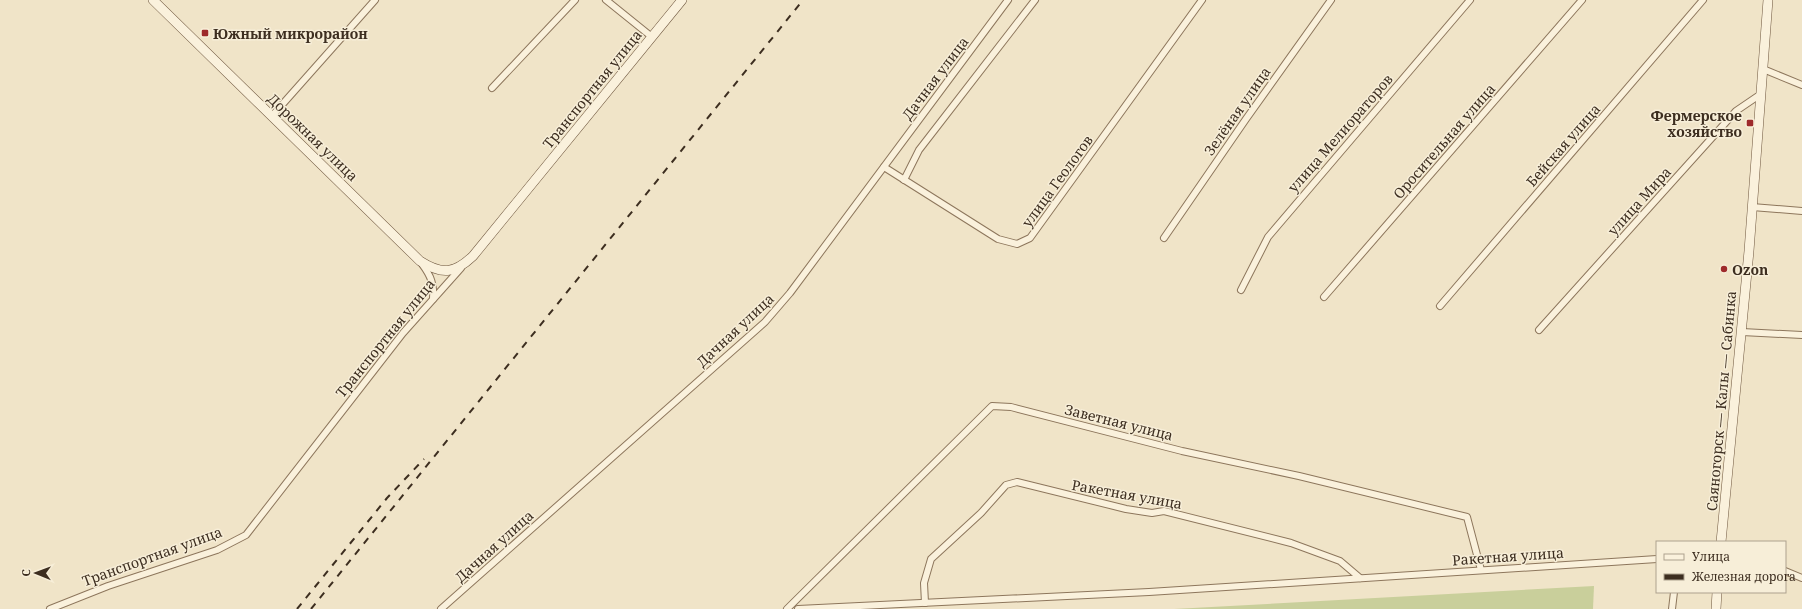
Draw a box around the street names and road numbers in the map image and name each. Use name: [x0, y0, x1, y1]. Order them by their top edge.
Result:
street label: Транспортная улица: [538, 26, 646, 152]
street label: Дачная улица: [897, 33, 973, 123]
street label: Зелёная улица: [1199, 63, 1275, 159]
street label: улица Мелиораторов: [1283, 70, 1397, 196]
street label: Оросительная улица: [1389, 79, 1499, 203]
street label: Дорожная улица: [264, 89, 362, 185]
street label: Бейская улица: [1522, 100, 1604, 190]
street label: улица Геологов: [1017, 131, 1097, 231]
street label: улица Мира: [1603, 162, 1675, 240]
street label: Транспортная улица: [331, 275, 439, 401]
street label: Дачная улица: [692, 289, 778, 371]
street label: Саяногорск — Калы — Сабинка: [1702, 290, 1740, 512]
street label: Заветная улица: [1063, 399, 1175, 445]
street label: Ракетная улица: [1070, 475, 1184, 513]
street label: Дачная улица: [451, 506, 537, 586]
street label: Транспортная улица: [79, 522, 225, 590]
street label: Ракетная улица: [1452, 543, 1565, 569]

